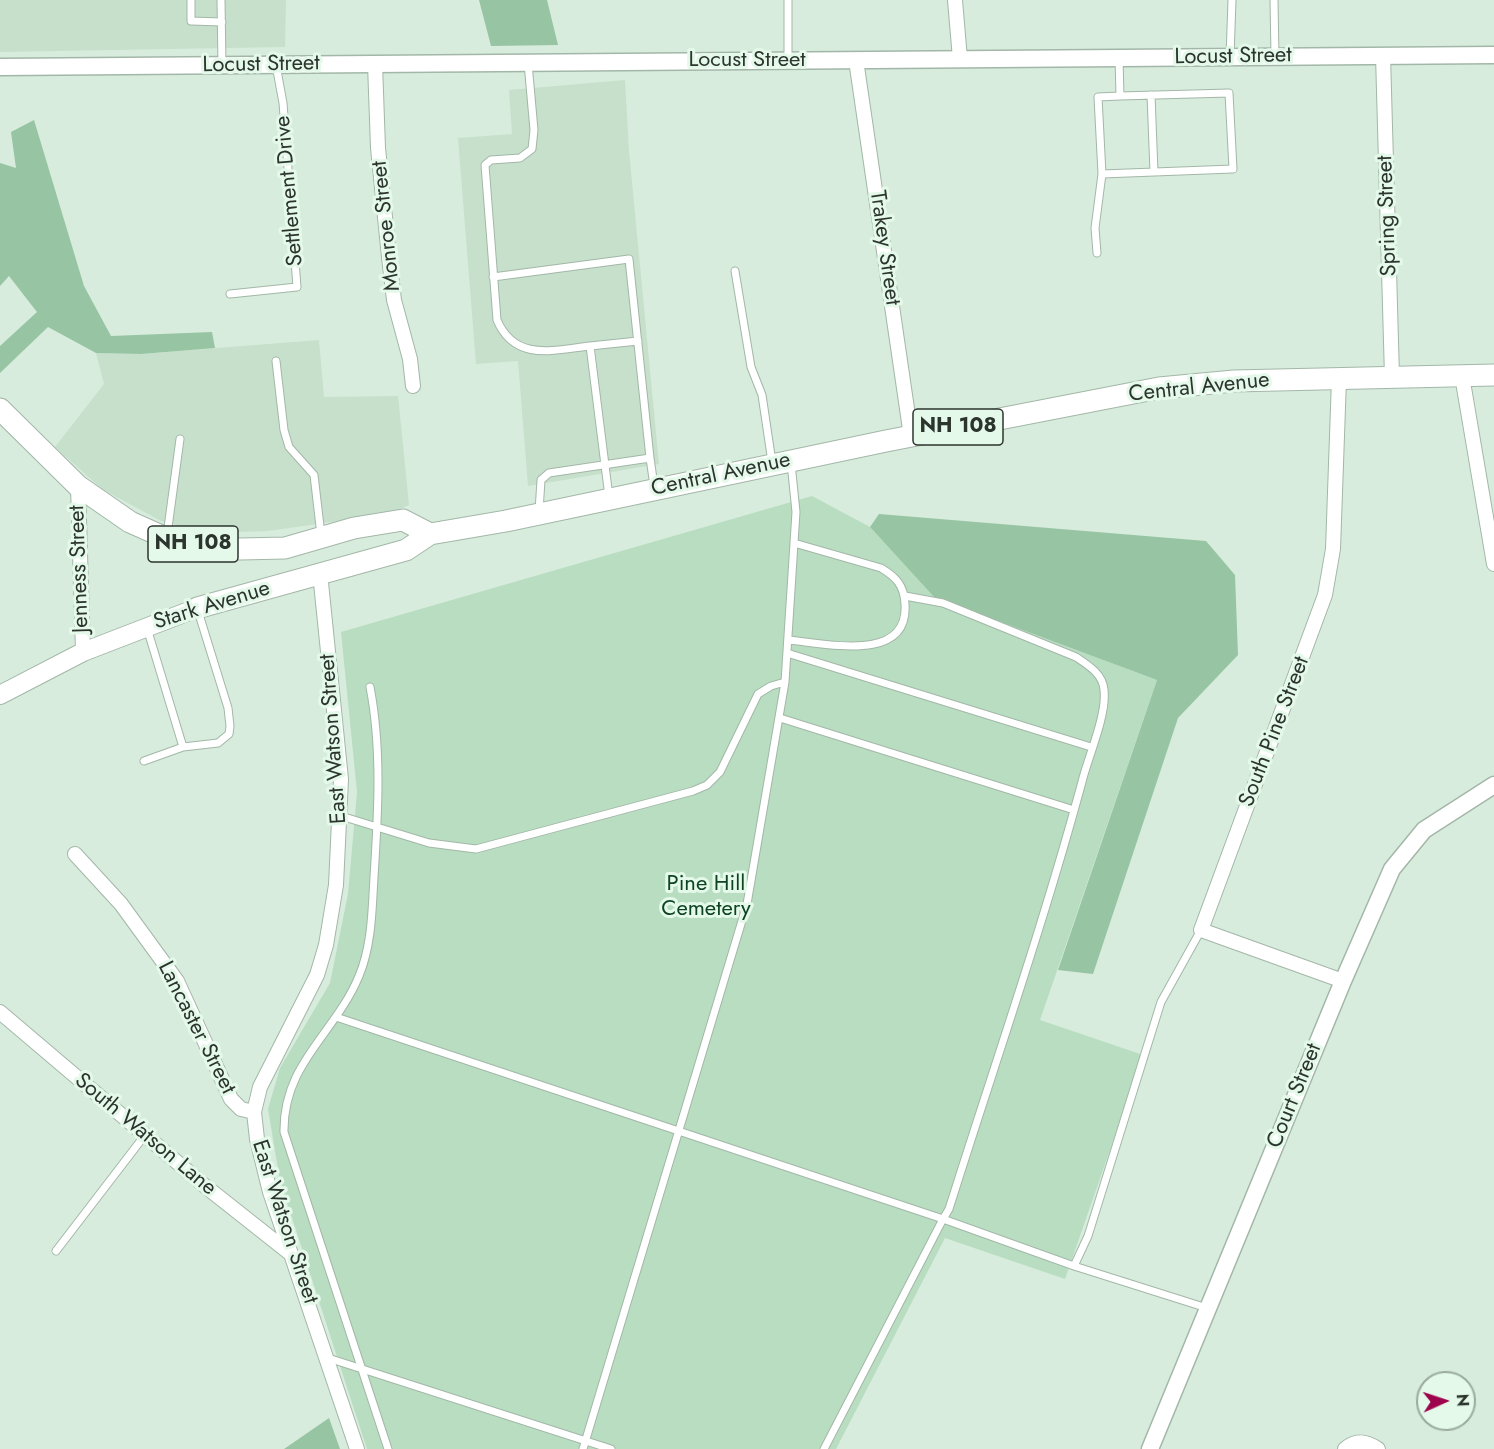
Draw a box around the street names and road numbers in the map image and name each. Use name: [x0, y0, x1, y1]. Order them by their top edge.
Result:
street label: Locust Street: [1174, 43, 1292, 71]
street label: Locust Street: [688, 48, 806, 74]
street label: Locust Street: [202, 51, 320, 79]
street label: Settlement Drive: [270, 115, 310, 267]
street label: Spring Street: [1373, 155, 1403, 277]
street label: Monroe Street: [367, 159, 407, 293]
street label: Trakey Street: [863, 189, 905, 307]
street label: Central Avenue: [1127, 367, 1271, 409]
road number: NH 108: [913, 409, 1003, 445]
street label: Central Avenue: [649, 447, 793, 503]
street label: Jenness Street: [65, 505, 95, 633]
road number: NH 108: [148, 526, 238, 562]
street label: Stark Avenue: [151, 576, 273, 636]
street label: East Watson Street: [315, 653, 353, 825]
street label: South Pine Street: [1234, 653, 1316, 811]
street label: Lancaster Street: [151, 957, 241, 1099]
street label: Court Street: [1262, 1040, 1328, 1152]
street label: South Watson Lane: [69, 1068, 221, 1202]
street label: East Watson Street: [245, 1137, 323, 1307]

